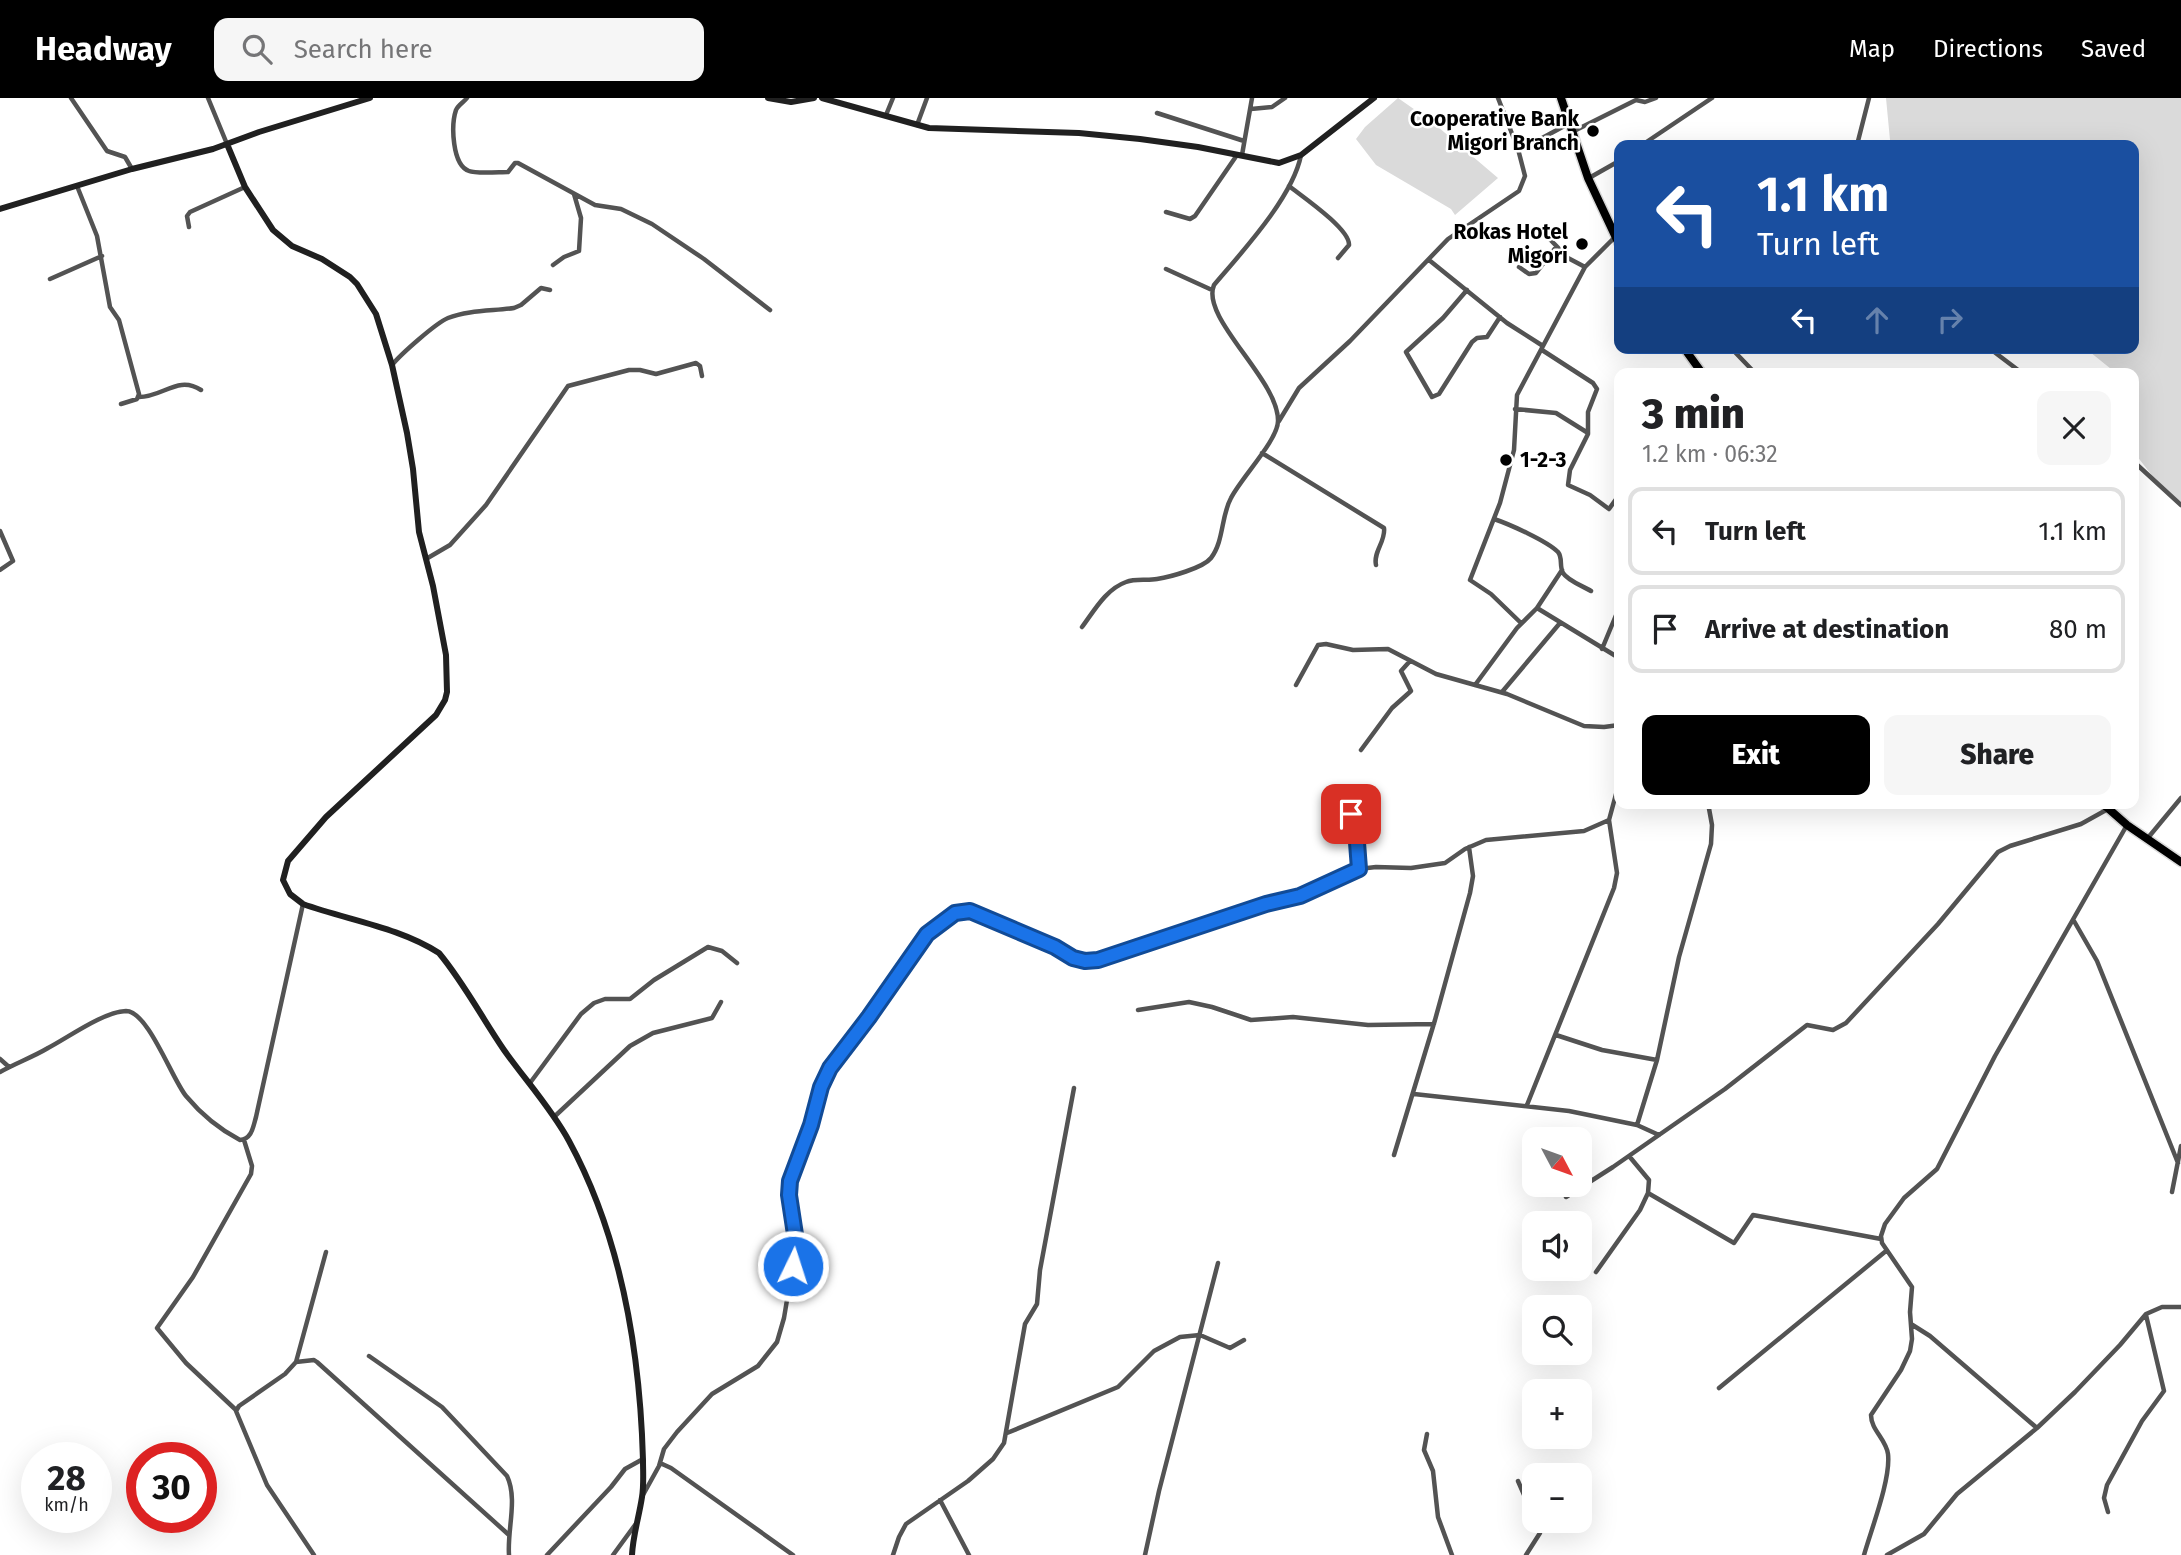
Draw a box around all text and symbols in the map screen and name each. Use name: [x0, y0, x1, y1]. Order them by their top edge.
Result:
search box: [214, 18, 704, 81]
text: Headway: [35, 29, 172, 69]
icon: search: [238, 30, 276, 68]
text: Search here: [294, 34, 433, 65]
text: Map: [1849, 35, 1895, 63]
text: Directions: [1933, 35, 2043, 63]
text: Saved: [2081, 35, 2146, 63]
place label: Cooperative Bank Migori Branch: [1410, 106, 1579, 156]
marker: Cooperative Bank Migori Branch: [1585, 123, 1601, 139]
text: 1.1 km: [1757, 165, 1889, 224]
icon: left: [1642, 168, 1733, 259]
place label: Rokas Hotel Migori: [1454, 219, 1569, 269]
text: Turn left: [1757, 225, 1879, 263]
marker: Rokas Hotel Migori: [1574, 236, 1590, 252]
icon: left: [1785, 301, 1823, 339]
icon: ahead: [1858, 301, 1896, 339]
icon: right: [1931, 301, 1969, 339]
text: 3 min: [1642, 389, 1745, 439]
button: close: [2037, 391, 2111, 465]
text: 1.2 km · 06:32: [1642, 440, 1778, 468]
place label: 1-2-3: [1520, 447, 1566, 473]
marker: 1-2-3: [1498, 452, 1514, 468]
icon: left: [1646, 512, 1684, 550]
text: Turn left: [1705, 516, 1806, 547]
text: 1.1 km: [2038, 516, 2107, 547]
icon: arrive: [1646, 610, 1684, 648]
text: Arrive at destination: [1705, 614, 1949, 645]
text: 80 m: [2049, 614, 2107, 645]
button: Exit: [1642, 715, 1870, 795]
button: Share: [1884, 715, 2111, 795]
pin: [1321, 784, 1381, 844]
icon: arrive: [1332, 795, 1370, 833]
north arrow: [1522, 1127, 1592, 1197]
map controls: [1522, 1127, 1592, 1533]
button: sound: [1522, 1211, 1592, 1281]
position arrow: [756, 1229, 830, 1303]
button: search: [1522, 1295, 1592, 1365]
button: +: [1522, 1379, 1592, 1449]
speed limit sign: 30: [126, 1442, 217, 1533]
text: 28: [47, 1457, 86, 1499]
button: −: [1522, 1463, 1592, 1533]
text: km/h: [44, 1494, 89, 1516]

